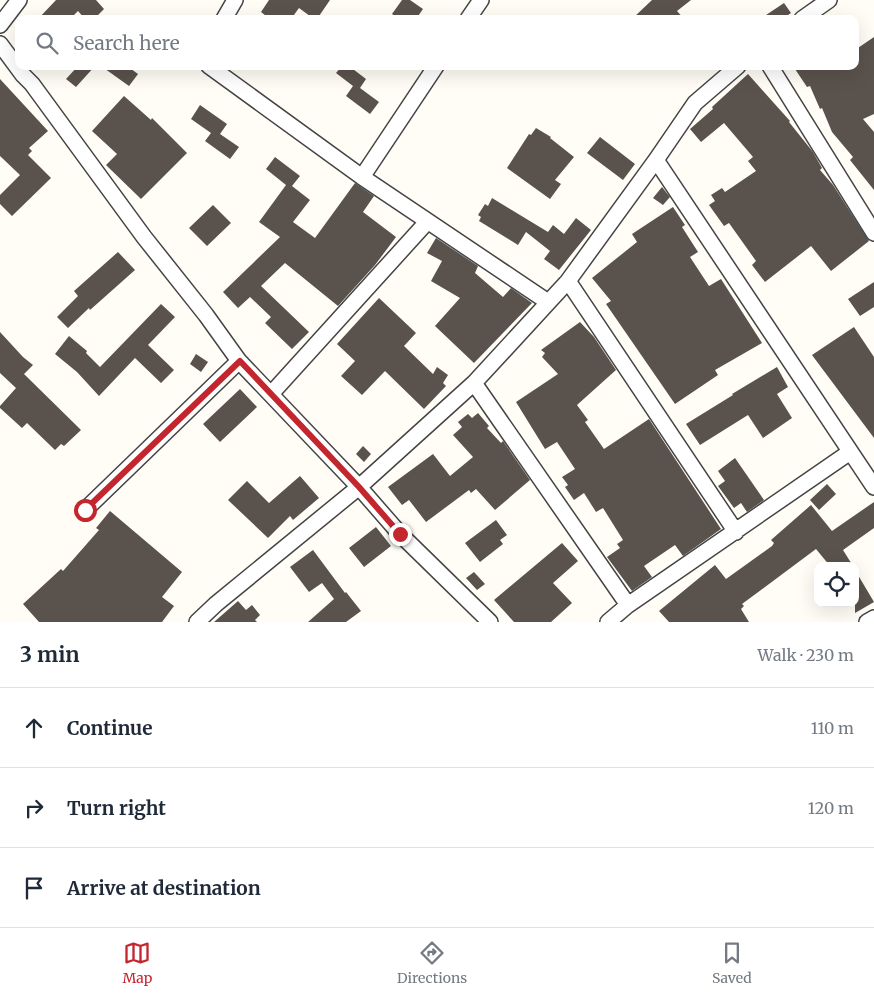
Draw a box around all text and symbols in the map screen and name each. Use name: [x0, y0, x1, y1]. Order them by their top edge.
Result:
search box: [15, 15, 859, 70]
icon: search: [33, 29, 61, 57]
text: Search here: [73, 31, 180, 55]
route start: [74, 499, 97, 522]
route end: [389, 523, 412, 546]
map controls: [814, 562, 859, 607]
button: locate: [814, 562, 859, 607]
text: 3 min: [20, 641, 79, 668]
text: Walk · 230 m: [758, 645, 854, 665]
icon: ahead: [20, 714, 48, 742]
text: Continue: [67, 716, 153, 740]
text: 110 m: [811, 718, 854, 738]
icon: right: [20, 794, 48, 822]
text: Turn right: [67, 796, 166, 820]
text: 120 m: [808, 798, 854, 818]
icon: arrive: [20, 874, 48, 902]
text: Arrive at destination: [67, 876, 261, 900]
tab: Map: [122, 939, 152, 987]
tab: Directions: [397, 939, 467, 987]
tab: Saved: [712, 939, 752, 987]

